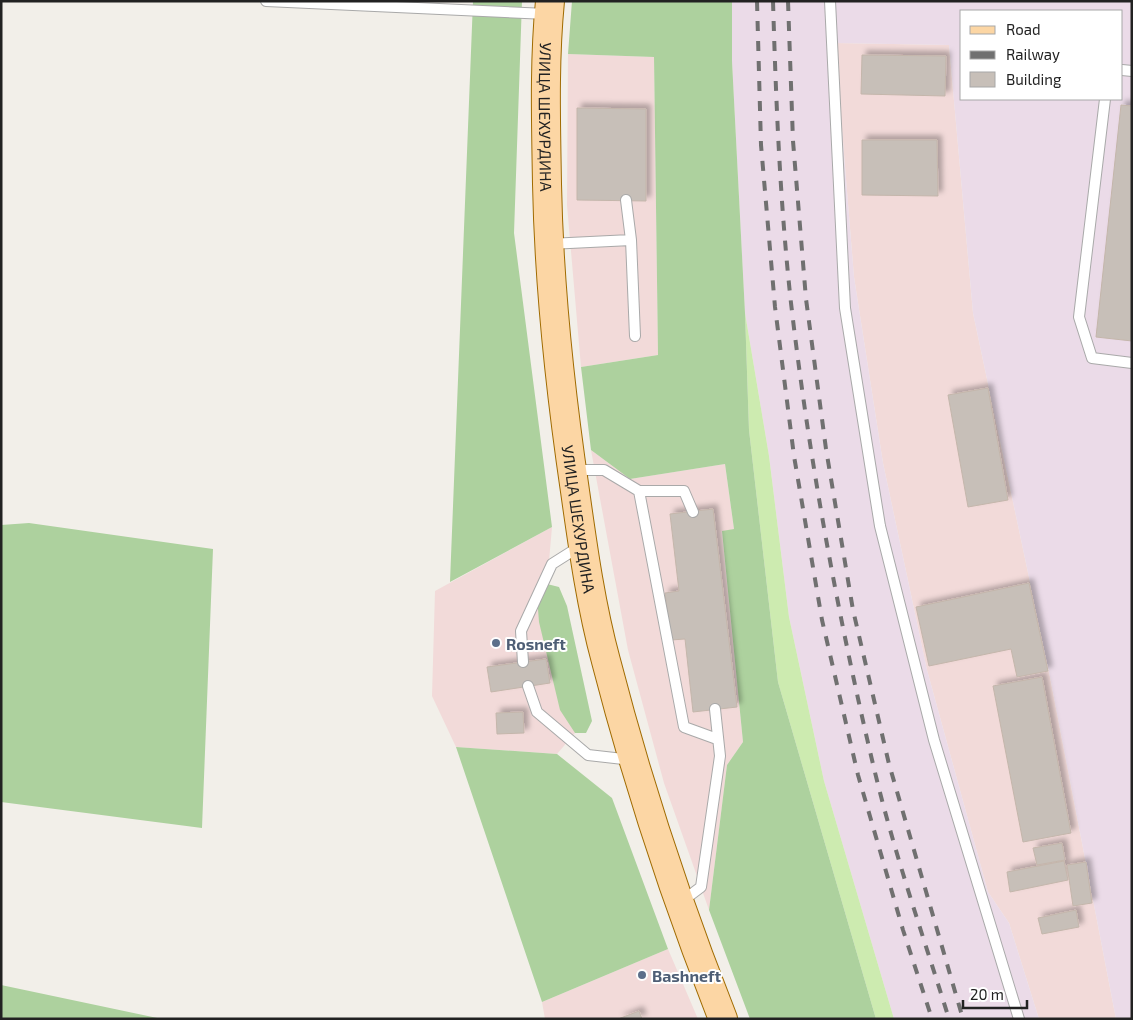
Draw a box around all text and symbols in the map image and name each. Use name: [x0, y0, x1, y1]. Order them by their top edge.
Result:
legend: [960, 10, 1123, 100]
text: Road: [1006, 20, 1041, 38]
street label: УЛИЦА ШЕХУРДИНА: [536, 42, 557, 192]
text: Railway: [1006, 45, 1060, 63]
text: Building: [1006, 70, 1062, 88]
street label: УЛИЦА ШЕХУРДИНА: [559, 444, 600, 595]
place label: Rosneft: [506, 634, 566, 653]
marker: Rosneft: [490, 637, 502, 649]
place label: Bashneft: [652, 966, 722, 985]
marker: Bashneft: [636, 969, 648, 981]
scale bar: [963, 978, 1027, 1010]
text: 20 m: [970, 985, 1004, 1003]

